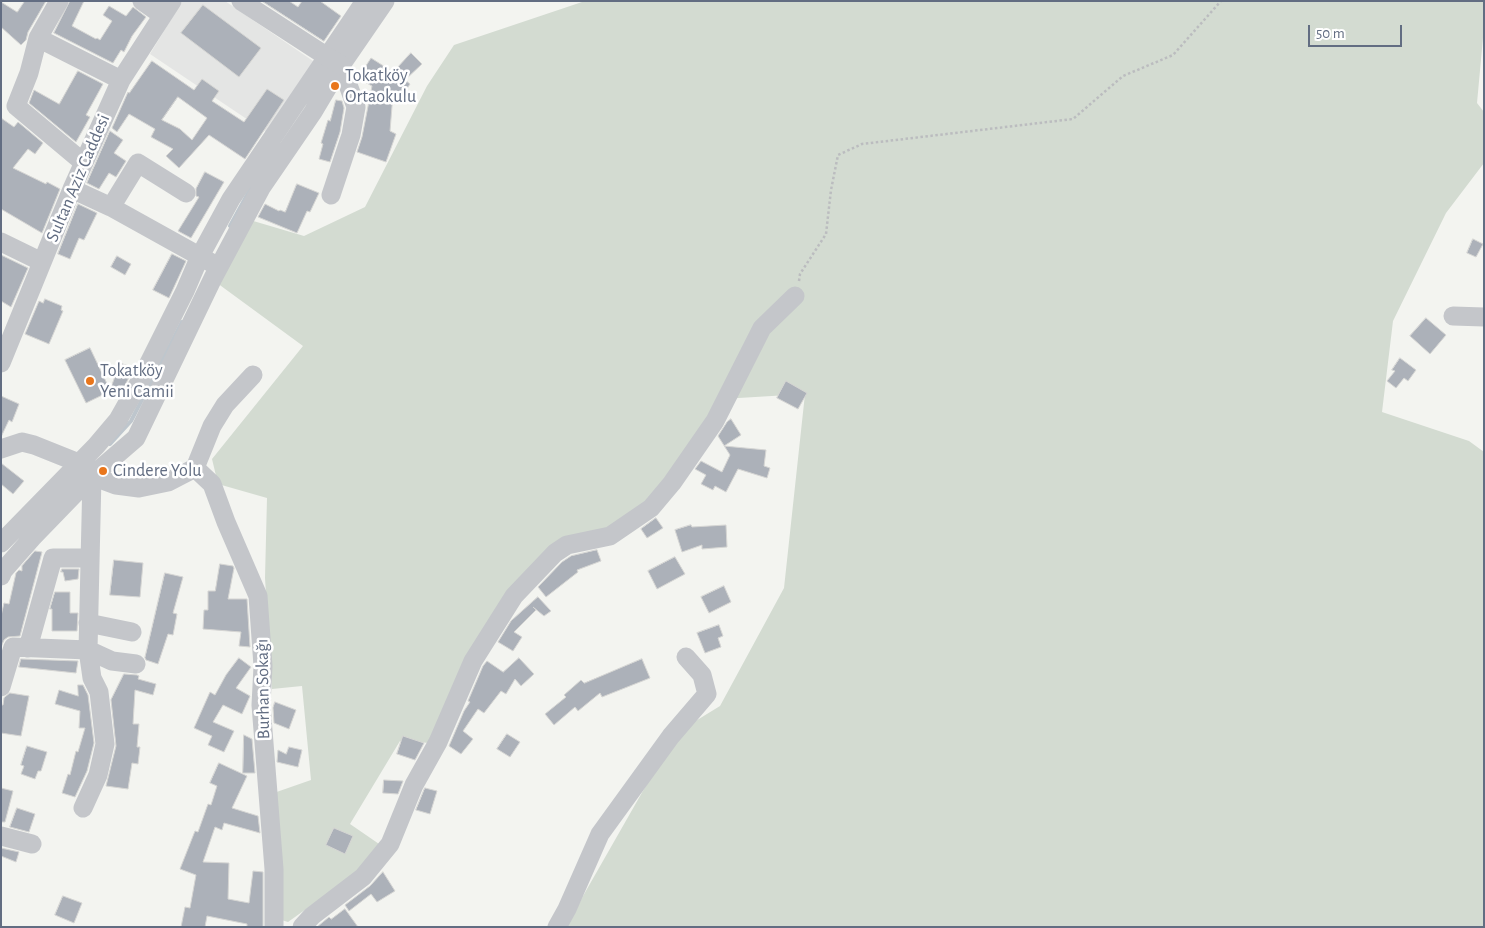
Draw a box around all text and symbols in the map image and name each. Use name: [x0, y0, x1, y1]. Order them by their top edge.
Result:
scale bar: [1310, 15, 1404, 47]
text: 50 m: [1316, 26, 1345, 41]
place label: Tokatköy Ortaokulu: [345, 65, 416, 108]
marker: Tokatköy Ortaokulu: [329, 80, 341, 92]
street label: Sultan Aziz Caddesi: [41, 111, 115, 245]
place label: Tokatköy Yeni Camii: [100, 360, 174, 402]
marker: Tokatköy Yeni Camii: [84, 375, 96, 387]
place label: Cindere Yolu: [113, 460, 202, 482]
marker: Cindere Yolu: [97, 465, 109, 477]
street label: Burhan Sokağı: [251, 639, 275, 739]

